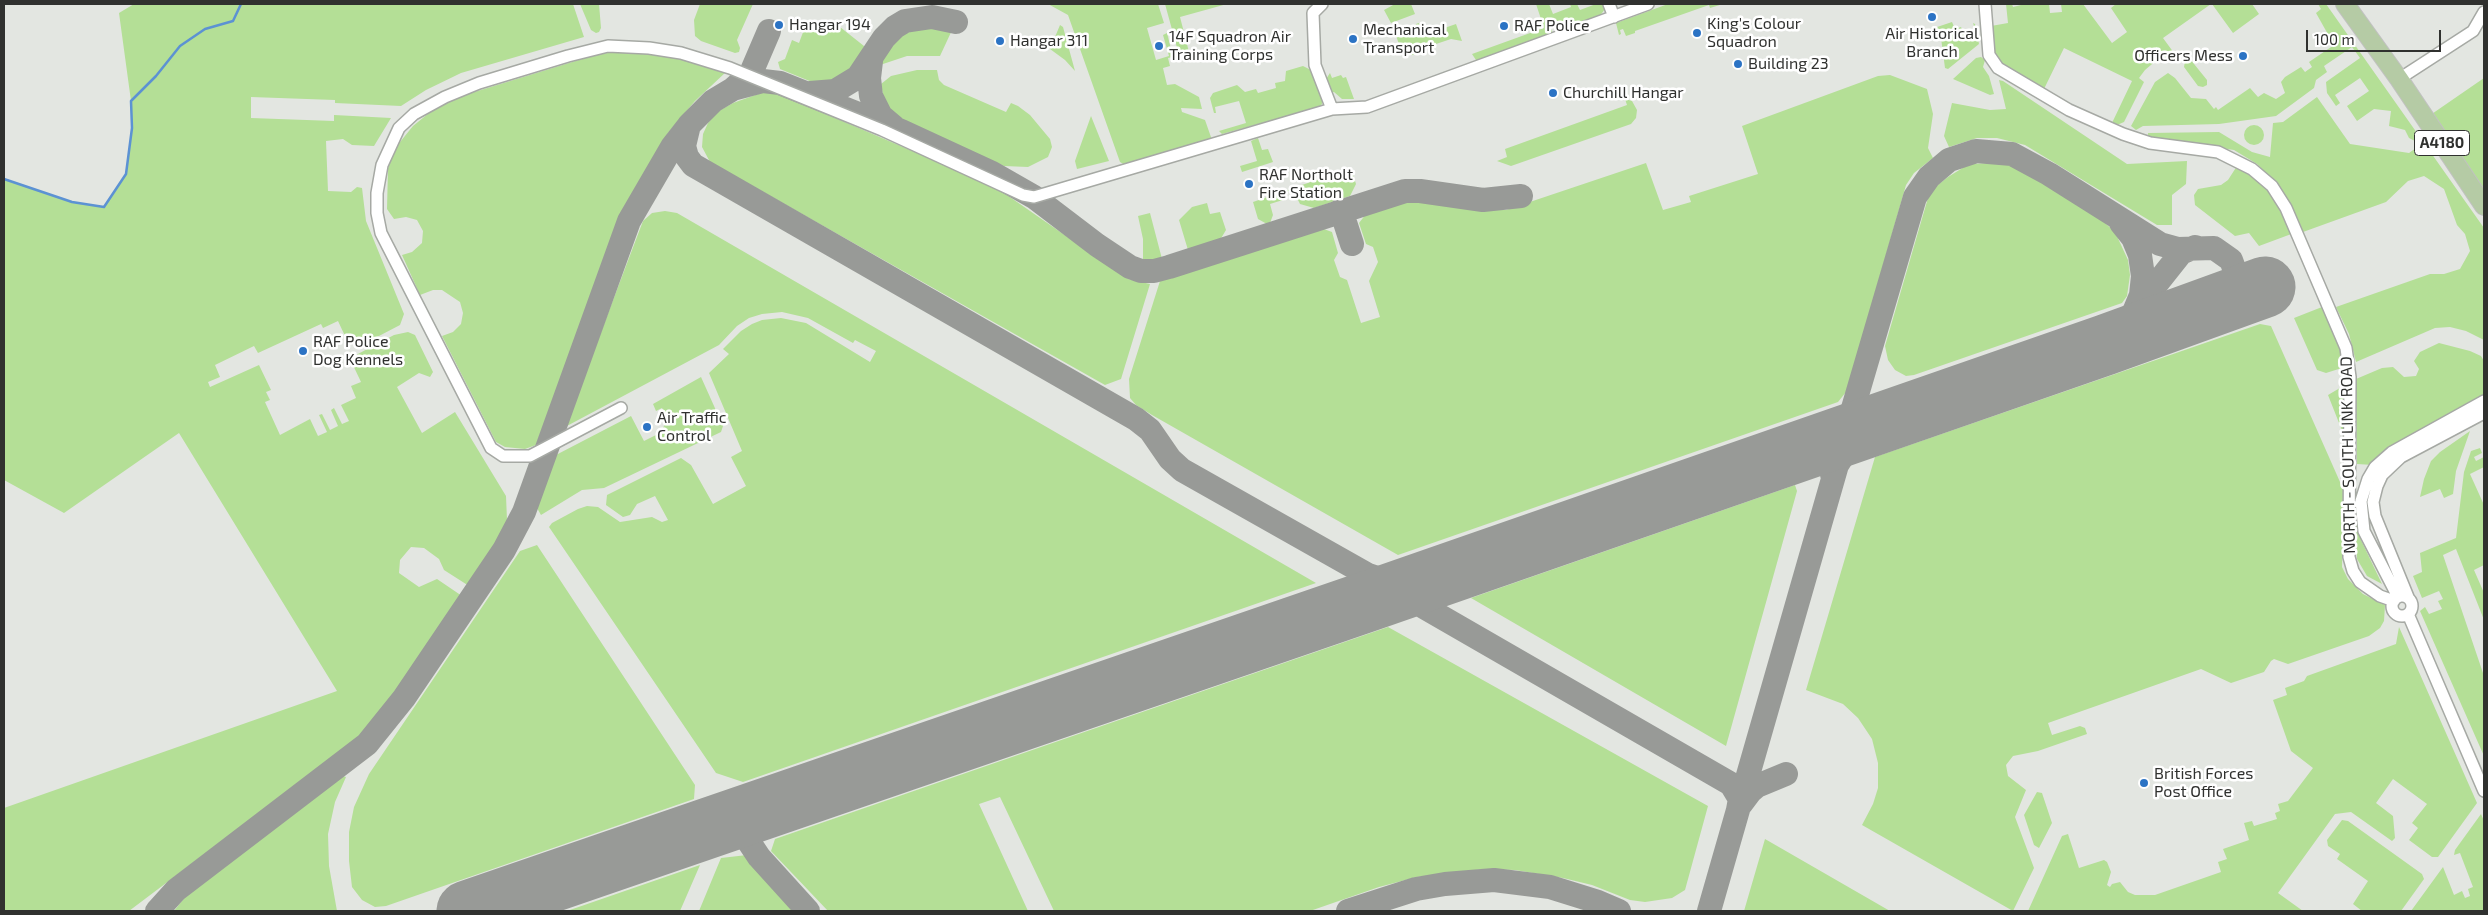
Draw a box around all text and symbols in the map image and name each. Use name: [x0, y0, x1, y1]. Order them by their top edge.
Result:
marker: Air Historical Branch: [1926, 11, 1938, 23]
place label: King's Colour Squadron: [1707, 14, 1801, 52]
place label: Hangar 194: [789, 15, 871, 35]
place label: RAF Police: [1514, 16, 1589, 36]
marker: Hangar 194: [773, 19, 785, 31]
place label: Mechanical Transport: [1363, 20, 1446, 58]
marker: RAF Police: [1498, 20, 1510, 32]
scale bar: [2308, 20, 2443, 52]
place label: Air Historical Branch: [1885, 24, 1979, 62]
place label: 14F Squadron Air Training Corps: [1169, 27, 1291, 65]
marker: King's Colour Squadron: [1691, 27, 1703, 39]
text: 100 m: [2314, 30, 2355, 48]
place label: Hangar 311: [1010, 31, 1088, 51]
marker: Mechanical Transport: [1347, 33, 1359, 45]
marker: Hangar 311: [994, 35, 1006, 47]
marker: 14F Squadron Air Training Corps: [1153, 40, 1165, 52]
place label: Officers Mess: [2134, 46, 2233, 66]
marker: Officers Mess: [2237, 50, 2249, 62]
place label: Building 23: [1748, 54, 1829, 74]
marker: Building 23: [1732, 58, 1744, 70]
place label: Churchill Hangar: [1563, 83, 1684, 103]
marker: Churchill Hangar: [1547, 87, 1559, 99]
road number: A4180: [2414, 130, 2470, 156]
place label: RAF Northolt Fire Station: [1259, 165, 1353, 203]
marker: RAF Northolt Fire Station: [1243, 178, 1255, 190]
place label: RAF Police Dog Kennels: [313, 332, 403, 370]
marker: RAF Police Dog Kennels: [297, 345, 309, 357]
street label: NORTH - SOUTH LINK ROAD: [2337, 356, 2359, 554]
place label: Air Traffic Control: [657, 408, 727, 446]
marker: Air Traffic Control: [641, 421, 653, 433]
place label: British Forces Post Office: [2154, 764, 2253, 802]
marker: British Forces Post Office: [2138, 777, 2150, 789]

